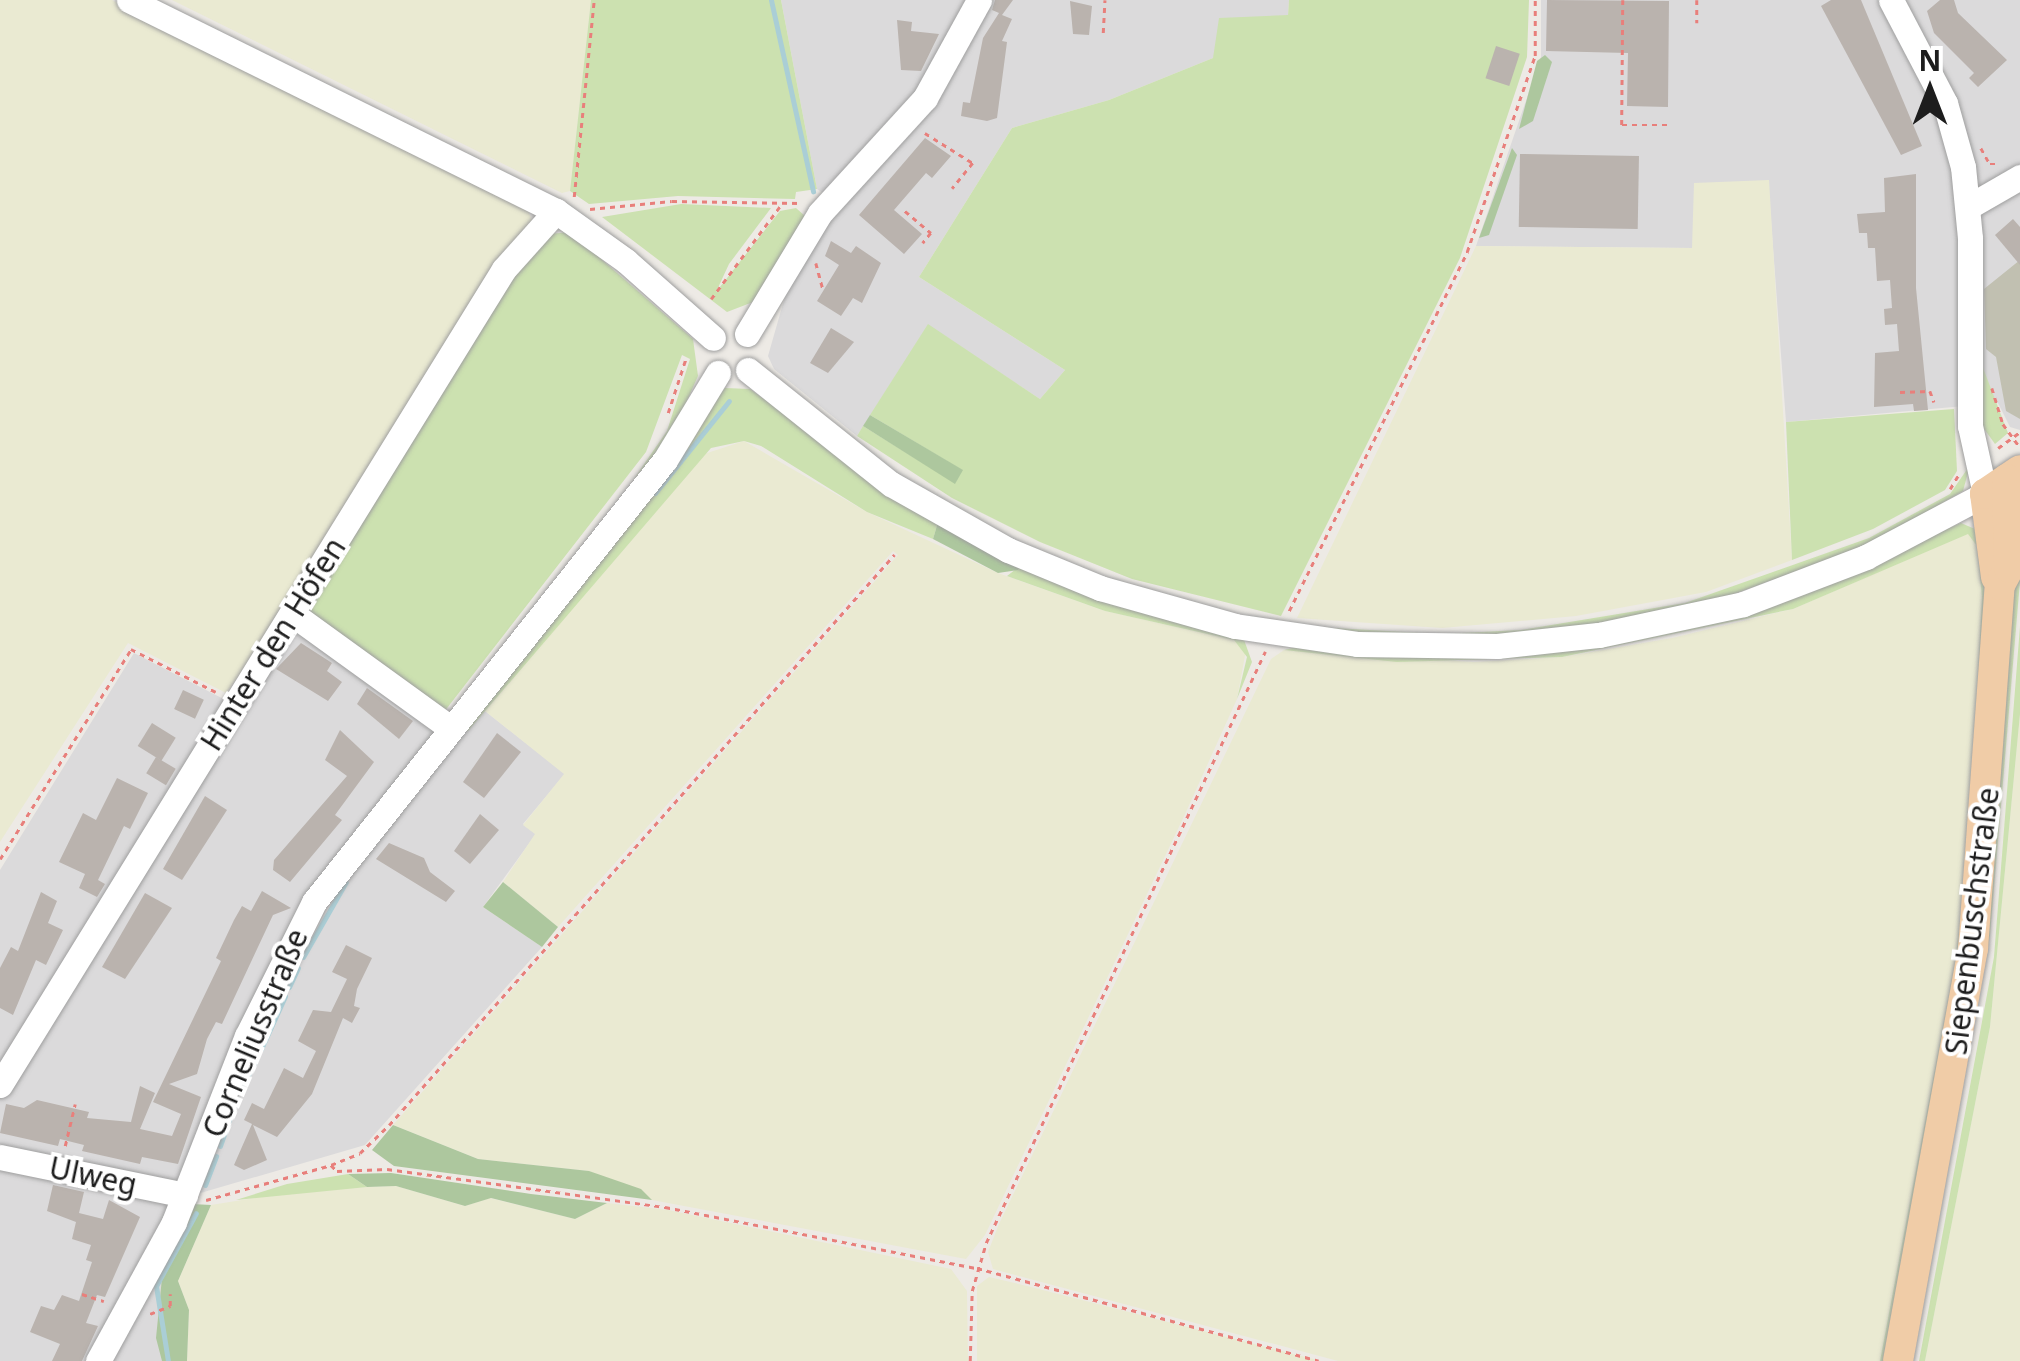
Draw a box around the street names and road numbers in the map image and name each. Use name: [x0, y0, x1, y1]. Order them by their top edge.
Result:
street label: Hinter den Höfen: [193, 531, 353, 757]
street label: Siepenbuschstraße: [1938, 785, 2006, 1057]
street label: Corneliusstraße: [195, 923, 315, 1143]
street label: Ulweg: [46, 1149, 140, 1203]

